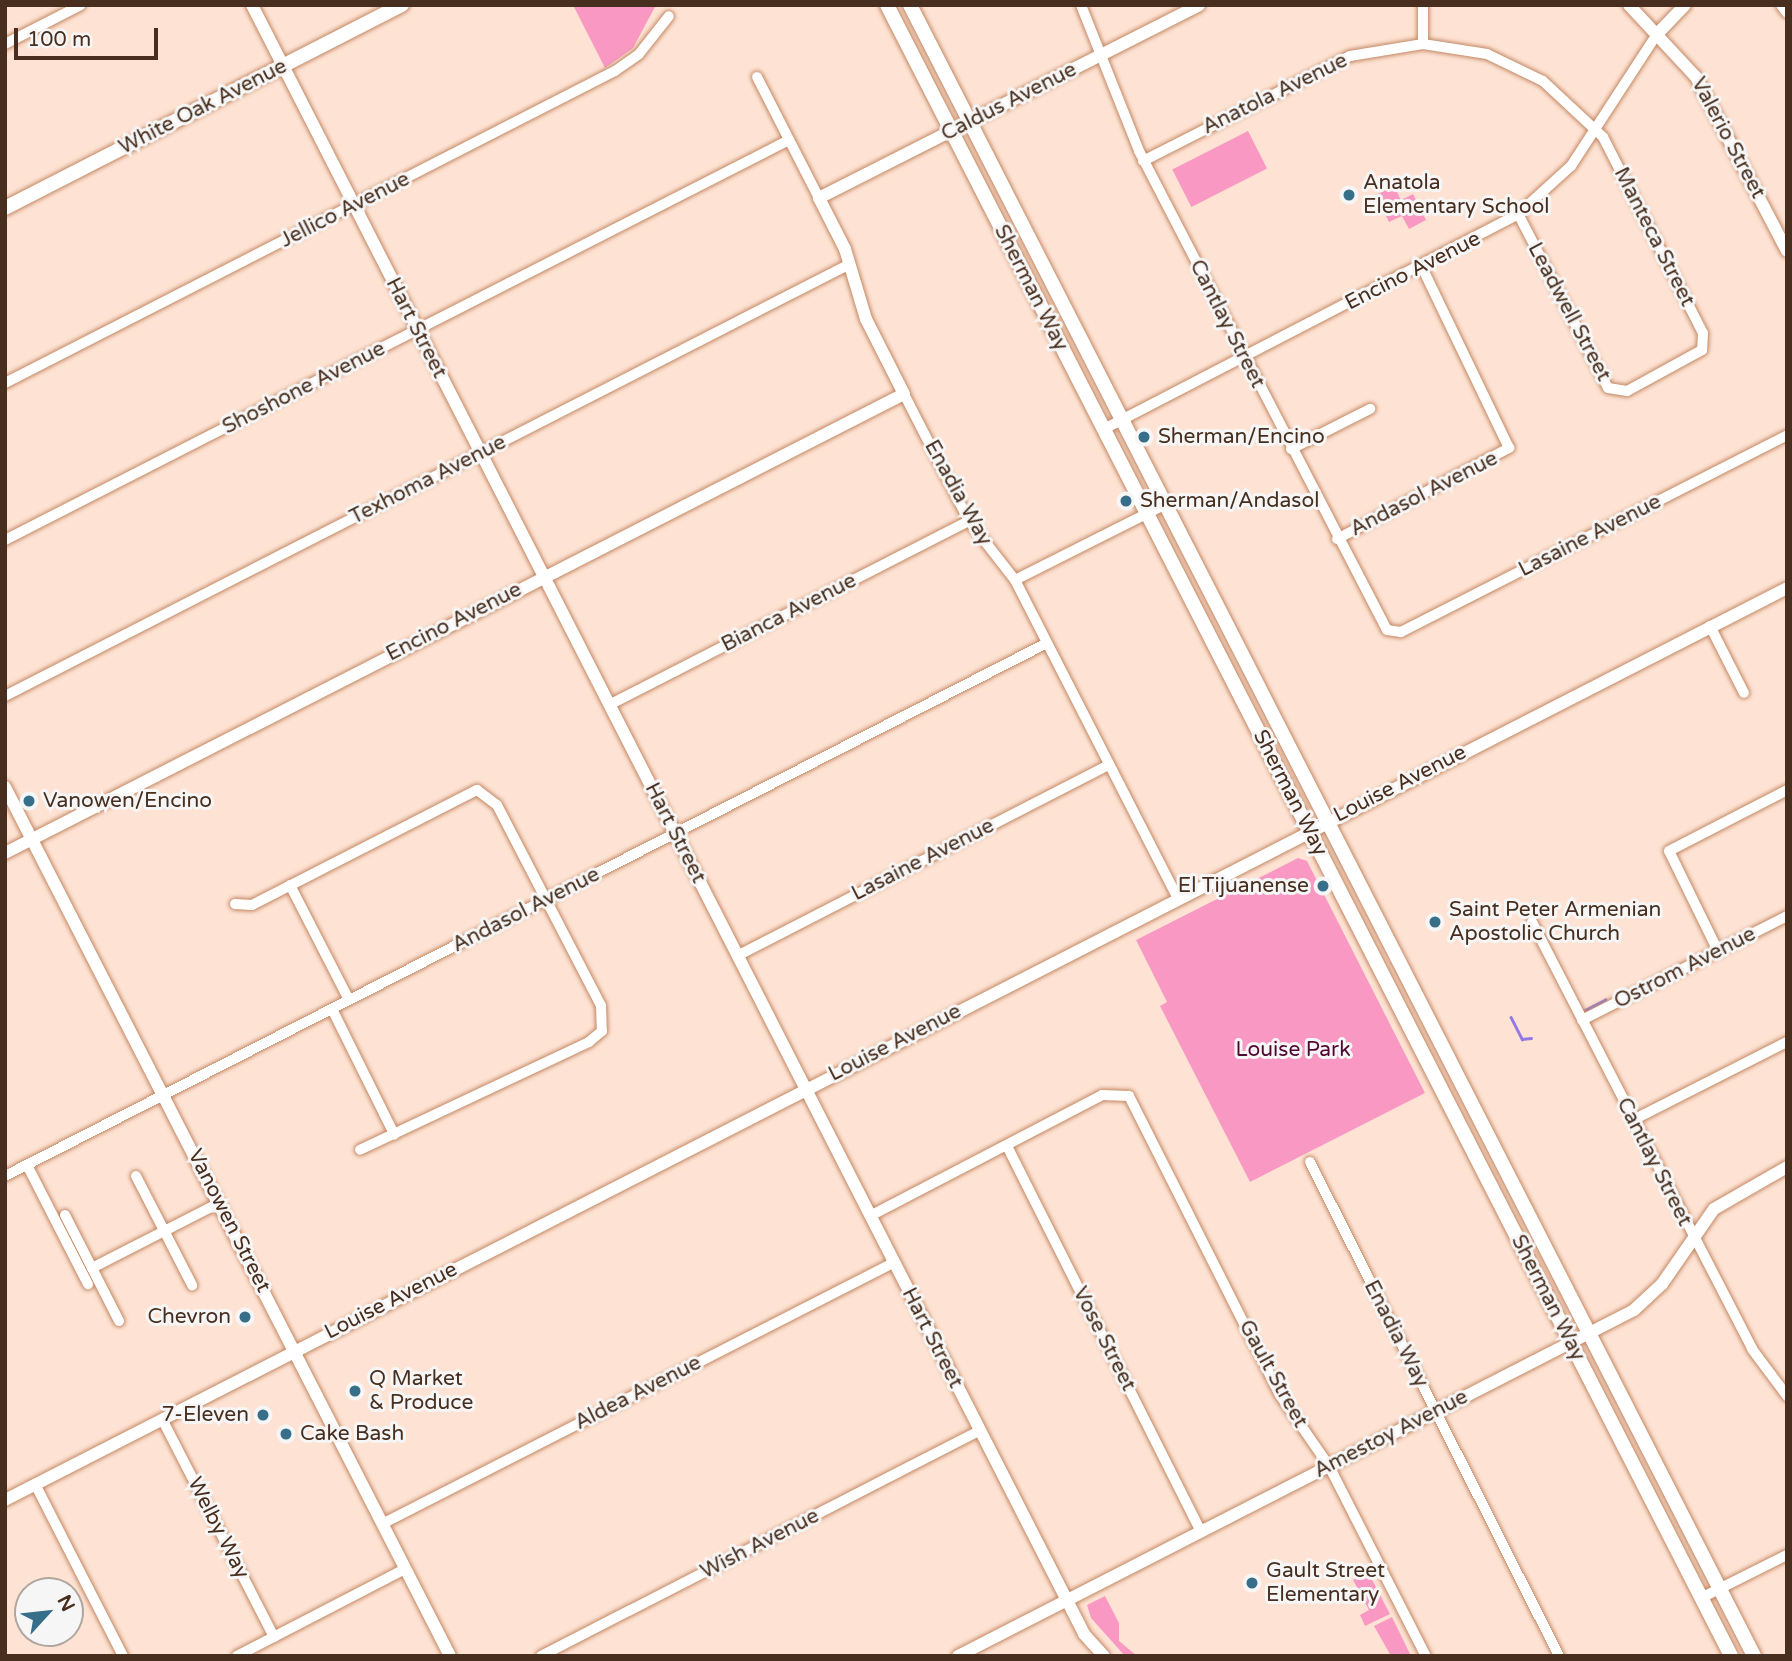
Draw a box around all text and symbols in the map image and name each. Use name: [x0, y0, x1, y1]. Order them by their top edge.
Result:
scale bar: [18, 14, 161, 58]
text: 100 m: [27, 27, 91, 52]
street label: Anatola Avenue: [1198, 48, 1352, 140]
street label: White Oak Avenue: [115, 54, 291, 160]
street label: Caldus Avenue: [937, 57, 1081, 147]
street label: Valerio Street: [1685, 73, 1771, 203]
street label: Manteca Street: [1608, 163, 1700, 311]
street label: Jellico Avenue: [276, 167, 414, 253]
place label: Anatola Elementary School: [1363, 170, 1550, 220]
marker: Anatola Elementary School: [1341, 187, 1357, 203]
street label: Sherman Way: [988, 221, 1074, 355]
street label: Encino Avenue: [1341, 226, 1485, 316]
street label: Leadwell Street: [1522, 238, 1616, 386]
street label: Cantlay Street: [1184, 256, 1270, 392]
street label: Hart Street: [380, 274, 452, 382]
street label: Shoshone Avenue: [218, 336, 390, 440]
place label: Sherman/Encino: [1158, 424, 1325, 450]
marker: Sherman/Encino: [1136, 429, 1152, 445]
street label: Texhoma Avenue: [346, 430, 510, 530]
street label: Enadia Way: [919, 436, 997, 550]
street label: Andasol Avenue: [1346, 446, 1502, 542]
place label: Sherman/Andasol: [1140, 488, 1319, 514]
street label: Lasaine Avenue: [1515, 489, 1665, 583]
marker: Sherman/Andasol: [1118, 493, 1134, 509]
street label: Bianca Avenue: [717, 568, 861, 658]
street label: Encino Avenue: [382, 577, 526, 667]
street label: Sherman Way: [1247, 726, 1333, 860]
street label: Louise Avenue: [1329, 740, 1471, 828]
street label: Hart Street: [639, 779, 711, 887]
place label: Vanowen/Encino: [43, 788, 212, 814]
marker: Vanowen/Encino: [21, 793, 37, 809]
street label: Lasaine Avenue: [848, 813, 998, 907]
street label: Andasol Avenue: [448, 862, 604, 958]
place label: El Tijuanense: [1178, 873, 1309, 899]
marker: El Tijuanense: [1315, 878, 1331, 894]
place label: Saint Peter Armenian Apostolic Church: [1449, 897, 1661, 947]
marker: Saint Peter Armenian Apostolic Church: [1427, 914, 1443, 930]
street label: Ostrom Avenue: [1610, 922, 1760, 1014]
street label: Louise Avenue: [824, 999, 966, 1087]
park label: Louise Park: [1235, 1037, 1351, 1063]
street label: Cantlay Street: [1611, 1094, 1697, 1230]
street label: Vanowen Street: [182, 1145, 276, 1297]
street label: Sherman Way: [1505, 1231, 1591, 1365]
street label: Louise Avenue: [320, 1257, 462, 1345]
street label: Enadia Way: [1358, 1276, 1434, 1392]
street label: Vose Street: [1067, 1283, 1141, 1395]
street label: Hart Street: [896, 1284, 968, 1392]
place label: Chevron: [147, 1304, 231, 1330]
marker: Chevron: [237, 1309, 253, 1325]
street label: Gault Street: [1233, 1316, 1313, 1432]
street label: Aldea Avenue: [571, 1350, 705, 1436]
place label: Q Market & Produce: [369, 1366, 473, 1416]
marker: Q Market & Produce: [347, 1383, 363, 1399]
street label: Amestoy Avenue: [1310, 1384, 1472, 1484]
place label: 7-Eleven: [162, 1402, 249, 1428]
marker: 7-Eleven: [255, 1407, 271, 1423]
place label: Cake Bash: [300, 1421, 404, 1447]
marker: Cake Bash: [278, 1426, 294, 1442]
street label: Welby Way: [182, 1473, 254, 1583]
street label: Wish Avenue: [696, 1503, 824, 1585]
place label: Gault Street Elementary: [1266, 1558, 1385, 1608]
marker: Gault Street Elementary: [1244, 1575, 1260, 1591]
north arrow: [14, 1577, 84, 1647]
text: N: [53, 1592, 79, 1615]

